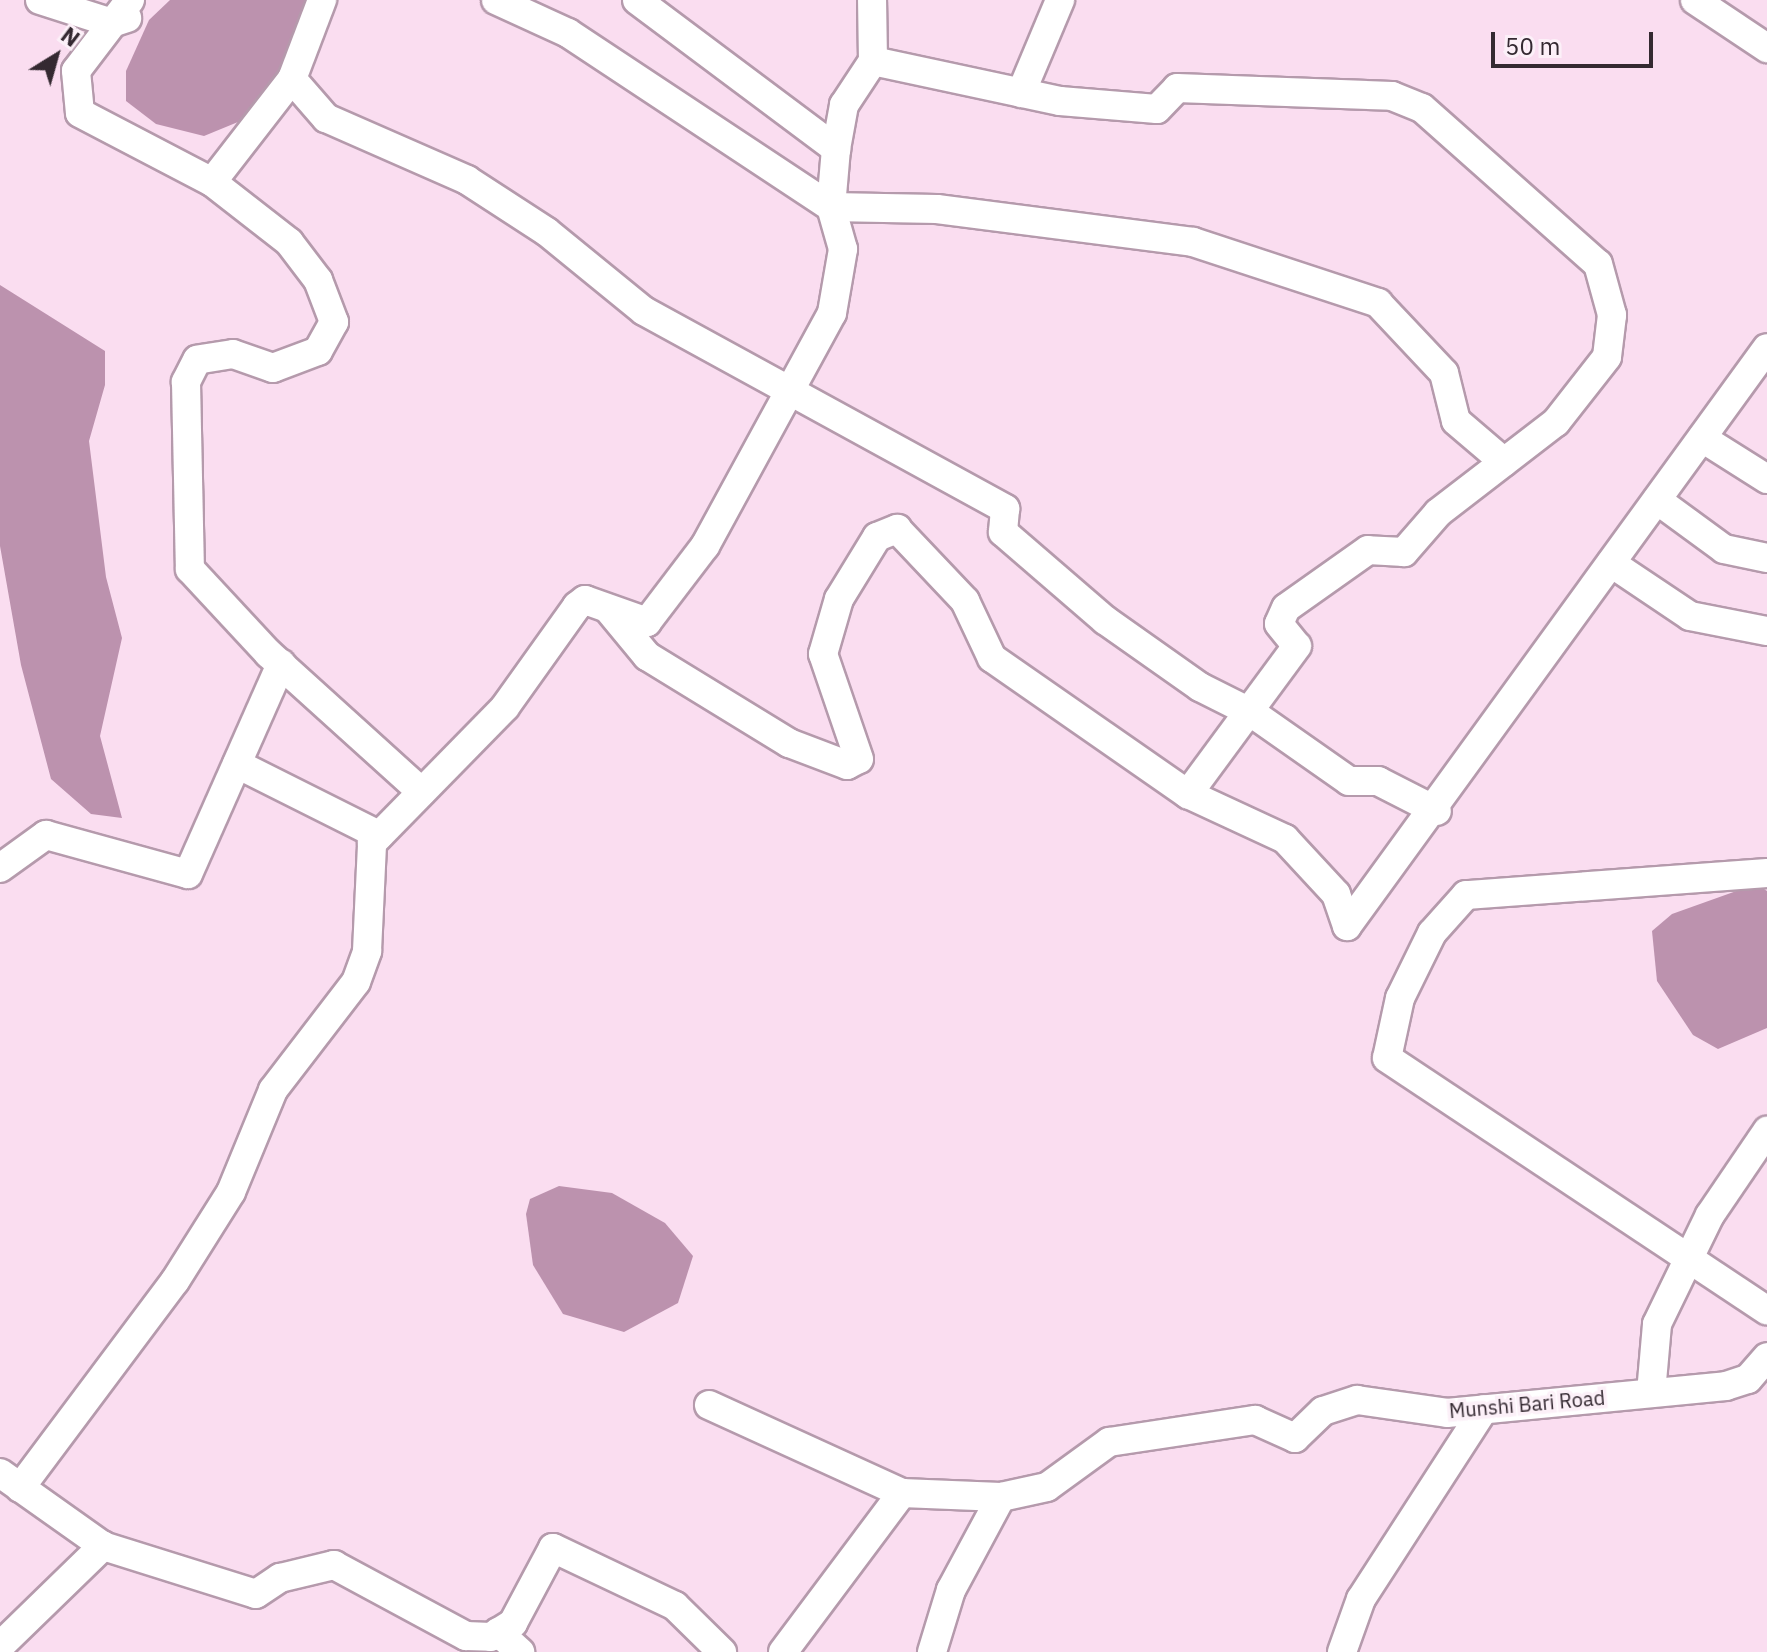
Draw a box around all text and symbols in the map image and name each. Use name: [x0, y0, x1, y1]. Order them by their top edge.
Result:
north arrow: [16, 16, 96, 96]
scale bar: [1495, 16, 1657, 66]
text: N: [56, 20, 86, 53]
text: 50 m: [1505, 30, 1560, 62]
street label: Munshi Bari Road: [1448, 1385, 1606, 1423]

